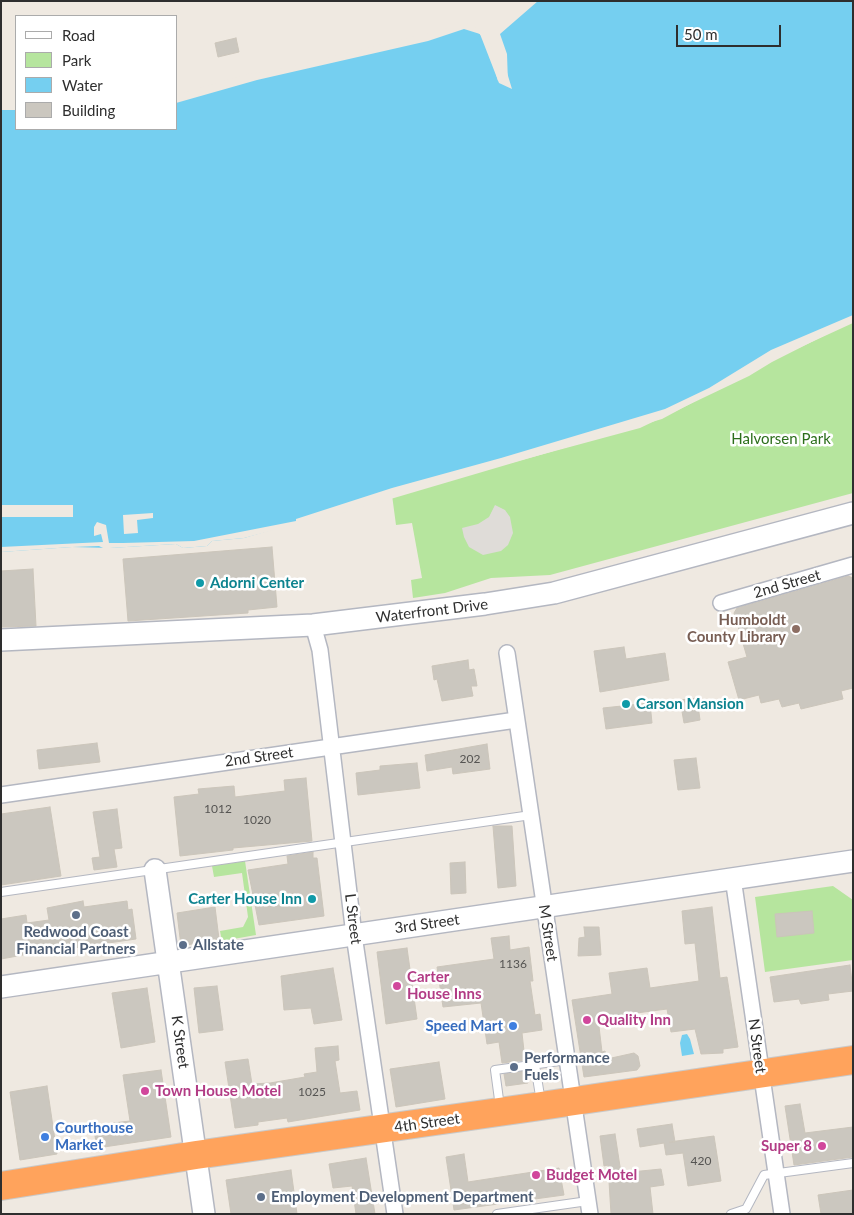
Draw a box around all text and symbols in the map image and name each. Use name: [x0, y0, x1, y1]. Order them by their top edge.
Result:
legend: [15, 15, 178, 130]
scale bar: [679, 15, 784, 47]
text: 50 m: [684, 25, 718, 43]
text: Road: [62, 26, 95, 44]
text: Park: [62, 51, 91, 69]
text: Water: [62, 76, 103, 94]
text: Building: [62, 101, 115, 119]
park label: Halvorsen Park: [731, 430, 831, 448]
street label: 2nd Street: [751, 566, 823, 602]
place label: Adorni Center: [210, 574, 304, 592]
marker: Adorni Center: [194, 577, 206, 589]
street label: Waterfront Drive: [375, 595, 489, 627]
place label: Humboldt County Library: [687, 611, 786, 646]
marker: Humboldt County Library: [790, 623, 802, 635]
place label: Carson Mansion: [636, 695, 744, 713]
marker: Carson Mansion: [620, 698, 632, 710]
street label: 2nd Street: [224, 743, 294, 771]
house number: 202: [460, 752, 480, 766]
house number: 1012: [204, 802, 232, 816]
house number: 1020: [243, 813, 271, 827]
place label: Carter House Inn: [188, 890, 302, 908]
marker: Carter House Inn: [306, 893, 318, 905]
street label: L Street: [341, 893, 365, 945]
street label: M Street: [535, 903, 561, 963]
marker: Redwood Coast Financial Partners: [70, 909, 82, 921]
street label: 3rd Street: [393, 911, 461, 937]
place label: Redwood Coast Financial Partners: [16, 923, 136, 958]
place label: Allstate: [193, 936, 244, 954]
marker: Allstate: [177, 939, 189, 951]
house number: 1136: [499, 957, 527, 971]
place label: Carter House Inns: [407, 968, 481, 1003]
marker: Carter House Inns: [391, 980, 403, 992]
place label: Quality Inn: [597, 1011, 671, 1029]
street label: K Street: [167, 1014, 193, 1070]
marker: Quality Inn: [581, 1014, 593, 1026]
place label: Speed Mart: [425, 1017, 503, 1035]
street label: N Street: [744, 1018, 770, 1074]
marker: Speed Mart: [507, 1020, 519, 1032]
place label: Performance Fuels: [524, 1049, 610, 1084]
marker: Performance Fuels: [508, 1061, 520, 1073]
place label: Town House Motel: [155, 1082, 281, 1100]
marker: Town House Motel: [139, 1085, 151, 1097]
house number: 1025: [298, 1085, 326, 1099]
street label: 4th Street: [393, 1110, 461, 1136]
place label: Courthouse Market: [55, 1119, 133, 1154]
marker: Courthouse Market: [39, 1131, 51, 1143]
place label: Super 8: [761, 1137, 812, 1155]
marker: Super 8: [816, 1140, 828, 1152]
house number: 420: [691, 1154, 711, 1168]
place label: Budget Motel: [546, 1166, 637, 1184]
marker: Budget Motel: [530, 1169, 542, 1181]
place label: Employment Development Department: [271, 1188, 534, 1206]
marker: Employment Development Department: [255, 1191, 267, 1203]

